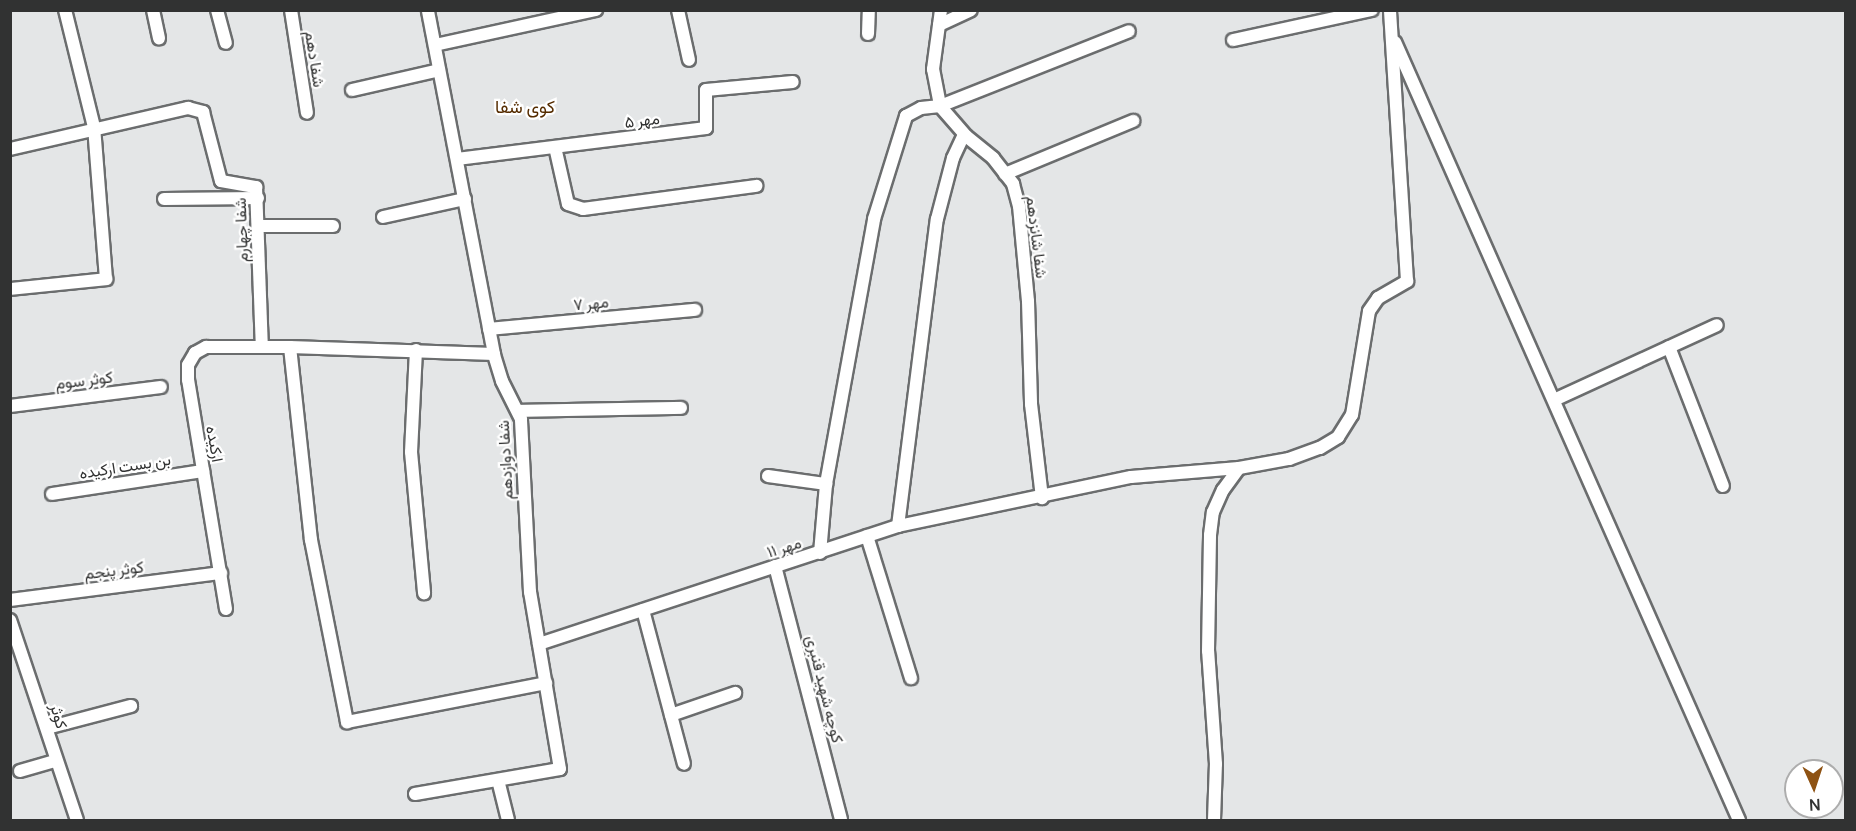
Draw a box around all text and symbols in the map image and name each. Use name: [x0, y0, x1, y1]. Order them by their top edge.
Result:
street label: شفا دهم: [301, 29, 329, 89]
district label: کوی شفا: [495, 95, 555, 117]
street label: مهر ۵: [623, 108, 661, 132]
street label: شفا شانزدهم: [1022, 195, 1052, 279]
street label: شفا چهارم: [230, 197, 252, 263]
street label: مهر ۷: [573, 292, 609, 314]
street label: کوثر سوم: [54, 367, 114, 393]
street label: شفا دوازدهم: [493, 420, 517, 500]
street label: ارکیده: [202, 424, 228, 464]
street label: بن بست ارکیده: [78, 449, 172, 483]
street label: مهر ۱۱: [764, 533, 804, 561]
street label: کوثر پنجم: [83, 557, 145, 583]
street label: کوچه شهید قنبری: [802, 633, 848, 745]
street label: کوثر: [46, 701, 72, 731]
north arrow: [1784, 759, 1844, 819]
text: N: [1809, 794, 1821, 816]

